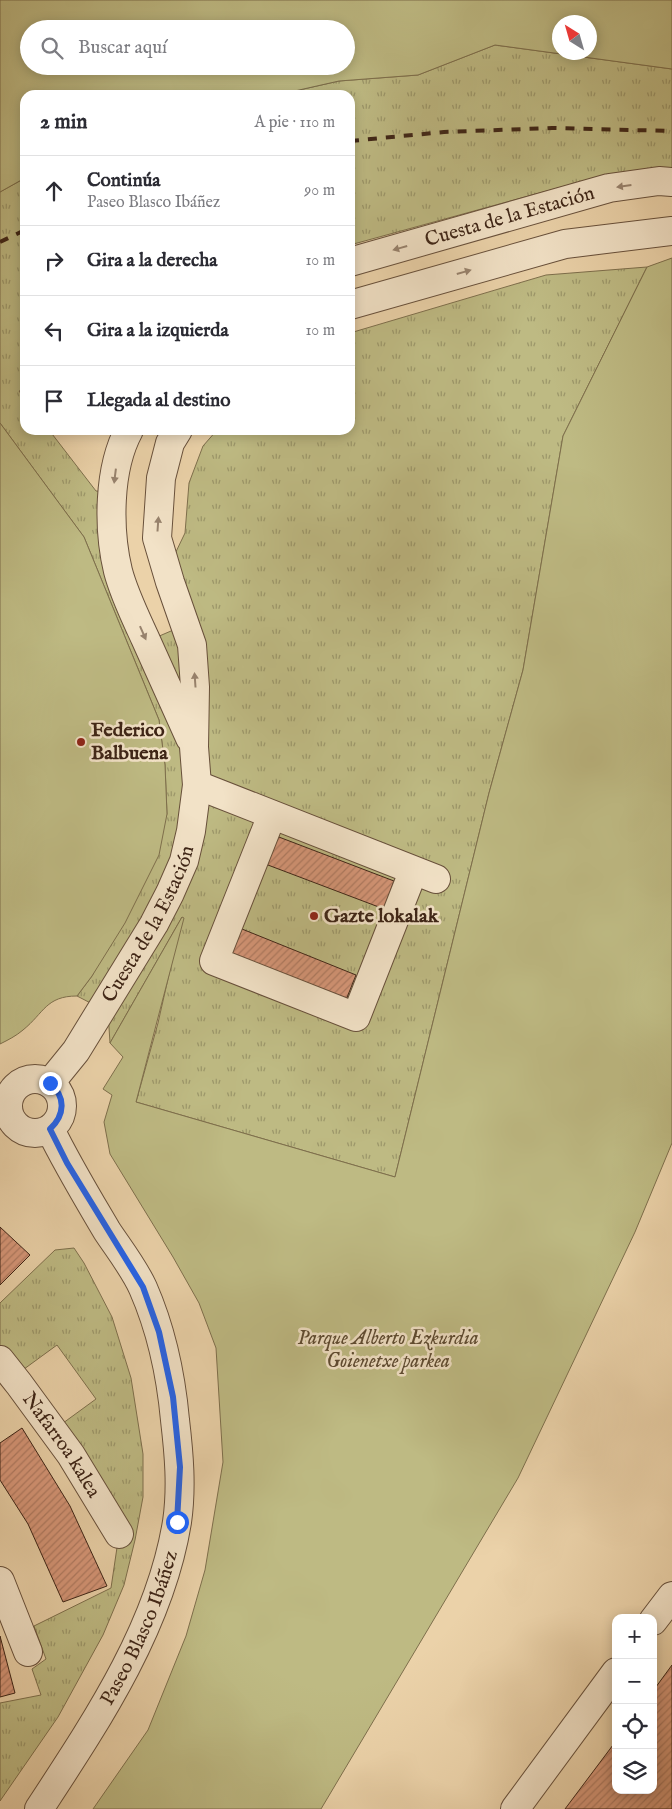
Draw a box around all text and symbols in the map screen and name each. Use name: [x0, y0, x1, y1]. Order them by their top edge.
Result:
north arrow: [552, 15, 597, 60]
search box: [20, 20, 355, 75]
icon: search: [38, 34, 66, 62]
text: Buscar aquí: [78, 36, 167, 60]
text: 2 min: [40, 109, 87, 136]
text: A pie · 110 m: [254, 113, 335, 133]
text: Continúa: [87, 169, 161, 193]
icon: ahead: [40, 177, 68, 205]
street label: Cuesta de la Estación: [422, 180, 598, 252]
text: 90 m: [304, 181, 335, 201]
one-way arrow: [615, 182, 631, 190]
text: Paseo Blasco Ibáñez: [87, 193, 220, 213]
one-way arrow: [392, 244, 407, 252]
icon: right: [40, 247, 68, 275]
text: Gira a la derecha: [87, 249, 217, 273]
text: 10 m: [305, 251, 335, 271]
one-way arrow: [457, 268, 472, 276]
icon: left: [40, 317, 68, 345]
text: Gira a la izquierda: [87, 319, 229, 343]
text: 10 m: [305, 321, 335, 341]
icon: arrive: [40, 387, 68, 415]
text: Llegada al destino: [87, 389, 230, 413]
one-way arrow: [111, 469, 119, 485]
one-way arrow: [154, 515, 162, 531]
one-way arrow: [140, 626, 148, 640]
one-way arrow: [190, 672, 198, 688]
place label: Federico Balbuena: [91, 718, 168, 766]
marker: Federico Balbuena: [75, 736, 87, 748]
street label: Cuesta de la Estación: [96, 843, 200, 1007]
place label: Gazte lokalak: [324, 904, 440, 929]
marker: Gazte lokalak: [308, 910, 320, 922]
route end: [39, 1072, 62, 1095]
park label: Parque Alberto Ezkurdia Goienetxe parkea: [297, 1326, 479, 1374]
street label: Nafarroa kalea: [17, 1387, 107, 1502]
route start: [166, 1511, 189, 1534]
street label: Paseo Blasco Ibáñez: [95, 1548, 183, 1710]
map controls: [612, 1614, 657, 1794]
button: +: [612, 1614, 657, 1659]
button: −: [612, 1659, 657, 1704]
button: locate: [612, 1704, 657, 1749]
button: layers: [612, 1749, 657, 1794]

